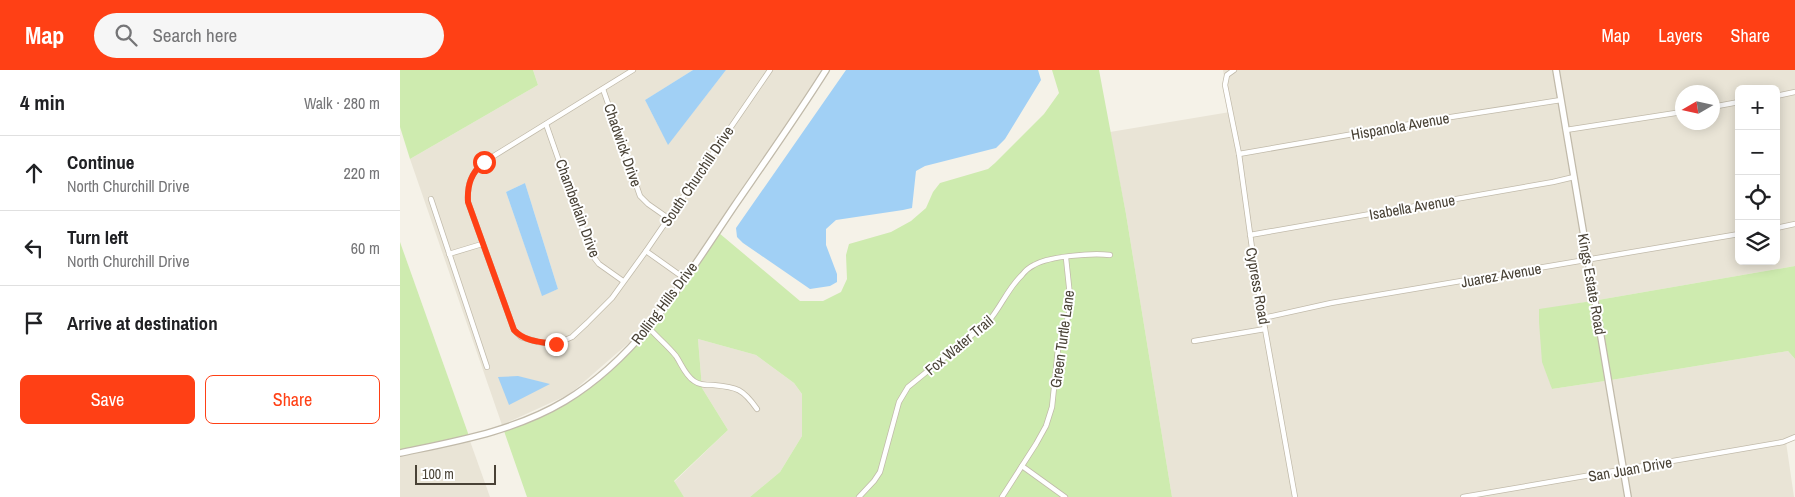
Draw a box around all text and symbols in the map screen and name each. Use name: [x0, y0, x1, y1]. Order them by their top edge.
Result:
search box: [94, 13, 444, 58]
text: Map: [25, 19, 64, 51]
icon: search: [112, 21, 140, 49]
text: Search here: [152, 22, 237, 48]
text: Map: [1602, 23, 1630, 48]
text: Layers: [1658, 23, 1703, 48]
text: Share: [1731, 23, 1770, 48]
north arrow: [1675, 85, 1720, 130]
map controls: [1735, 85, 1780, 265]
button: +: [1735, 85, 1780, 130]
text: 4 min: [20, 88, 65, 117]
text: Walk · 280 m: [304, 92, 380, 114]
street label: Chadwick Drive: [599, 101, 647, 190]
street label: Hispanola Avenue: [1349, 107, 1451, 145]
street label: South Churchill Drive: [656, 122, 738, 230]
button: −: [1735, 130, 1780, 175]
text: Continue: [67, 149, 135, 175]
route start: [473, 151, 496, 174]
street label: Chamberlain Drive: [550, 156, 606, 260]
icon: ahead: [20, 159, 48, 187]
text: 220 m: [344, 162, 380, 184]
text: North Churchill Drive: [67, 175, 189, 197]
button: locate: [1735, 175, 1780, 220]
street label: Isabella Avenue: [1368, 189, 1457, 225]
button: layers: [1735, 220, 1780, 265]
text: Turn left: [67, 224, 128, 250]
street label: Kings Estate Road: [1573, 232, 1611, 336]
icon: left: [20, 234, 48, 262]
text: 60 m: [351, 237, 380, 259]
street label: Cypress Road: [1241, 246, 1275, 326]
text: North Churchill Drive: [67, 250, 189, 272]
street label: Rolling Hills Drive: [626, 257, 702, 349]
street label: Juarez Avenue: [1459, 258, 1543, 292]
street label: Green Turtle Lane: [1045, 289, 1079, 389]
icon: arrive: [20, 309, 48, 337]
text: Arrive at destination: [67, 310, 218, 336]
street label: Fox Water Trail: [920, 310, 998, 380]
route end: [545, 333, 568, 356]
button: Save: [20, 375, 195, 424]
button: Share: [205, 375, 380, 424]
street label: San Juan Drive: [1586, 451, 1674, 487]
scale bar: [415, 462, 496, 485]
text: 100 m: [422, 465, 454, 483]

